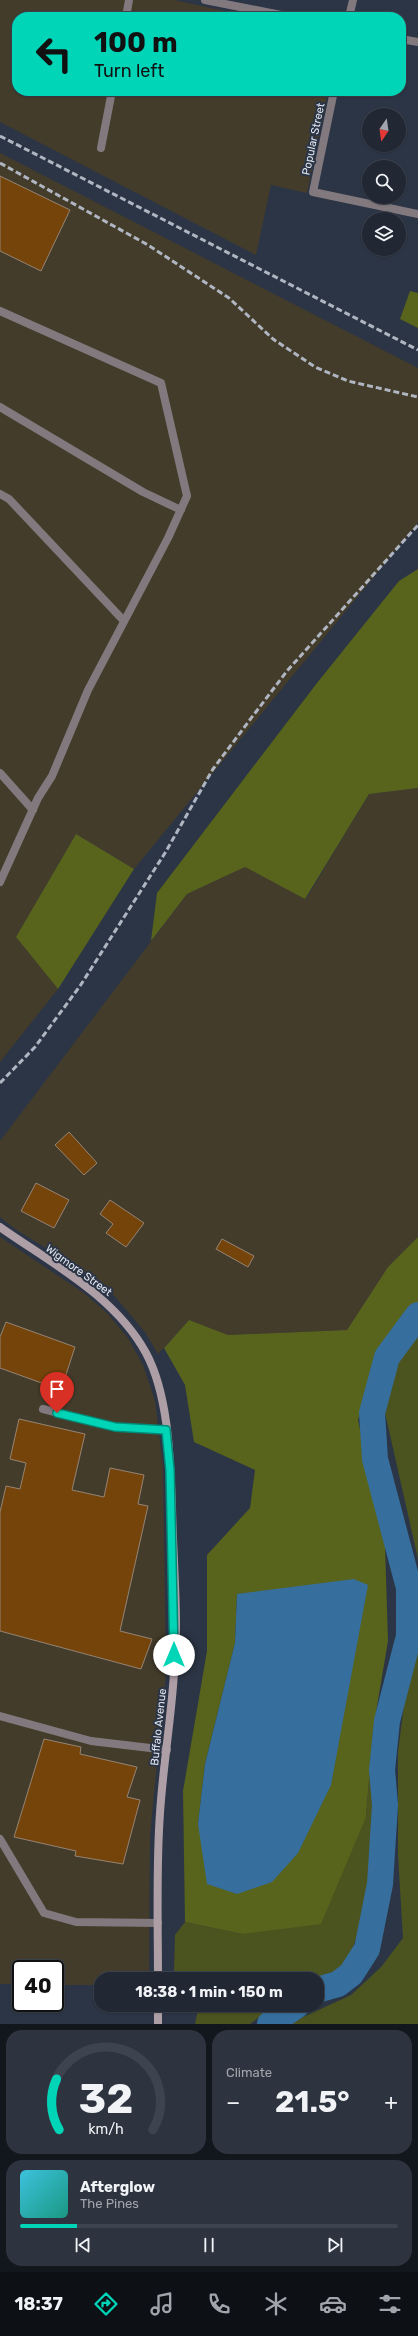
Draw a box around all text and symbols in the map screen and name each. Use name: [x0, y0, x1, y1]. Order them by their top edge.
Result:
text: 100 m: [94, 26, 178, 59]
icon: left: [28, 28, 80, 80]
text: Turn left: [94, 60, 164, 82]
street label: Popular Street: [299, 101, 328, 176]
north arrow: [362, 108, 406, 152]
map controls: [362, 108, 406, 256]
button: search: [362, 160, 406, 204]
button: layers: [362, 212, 406, 256]
street label: Wigmore Street: [43, 1242, 115, 1299]
pin: [40, 1372, 74, 1413]
icon: arrive: [46, 1378, 68, 1400]
position arrow: [153, 1634, 195, 1676]
street label: Buffalo Avenue: [148, 1688, 169, 1766]
speed limit sign: 40: [12, 1960, 64, 2012]
text: 18:38 · 1 min · 150 m: [135, 1983, 283, 2001]
text: Climate: [226, 2065, 272, 2080]
text: 32: [79, 2074, 133, 2123]
text: 21.5°: [275, 2084, 350, 2120]
text: −: [226, 2089, 240, 2116]
text: +: [384, 2089, 398, 2116]
text: km/h: [88, 2121, 124, 2138]
text: Afterglow: [80, 2178, 155, 2196]
text: The Pines: [80, 2196, 139, 2211]
icon: previous: [72, 2234, 94, 2256]
icon: pause: [198, 2234, 220, 2256]
icon: next: [324, 2234, 346, 2256]
icon: directions: [92, 2290, 120, 2318]
icon: music: [148, 2290, 176, 2318]
icon: phone: [205, 2290, 233, 2318]
icon: climate: [262, 2290, 290, 2318]
icon: car: [319, 2290, 347, 2318]
icon: filters: [376, 2290, 404, 2318]
text: 18:37: [14, 2293, 63, 2315]

